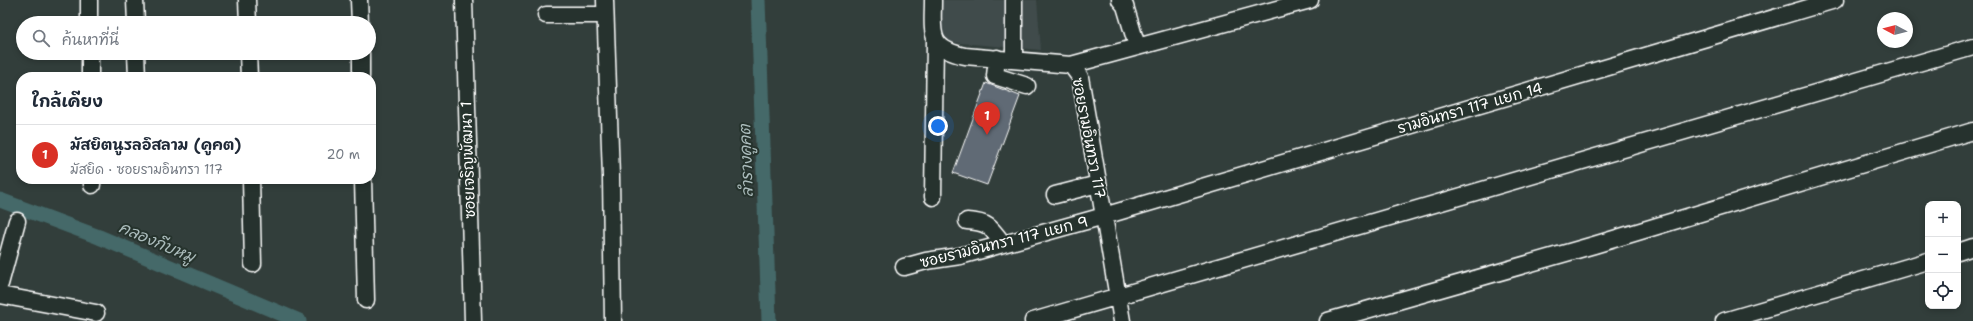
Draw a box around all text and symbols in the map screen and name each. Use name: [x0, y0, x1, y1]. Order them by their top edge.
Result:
north arrow: [1877, 12, 1913, 48]
search box: [16, 16, 376, 60]
icon: search: [30, 27, 52, 49]
text: ค้นหาที่นี่: [62, 30, 119, 50]
street label: ซอยรามอินทรา 117: [1067, 76, 1111, 200]
street label: รามอินทรา 117 แยก 14: [1395, 78, 1545, 138]
text: ใกล้เคียง: [32, 90, 103, 112]
street label: ซอยเจริญพัฒนา 1: [456, 101, 480, 219]
pin: 1: [974, 102, 1000, 135]
your location: [928, 116, 948, 136]
water label: ลำรางคูคต: [734, 123, 760, 198]
text: มัสยิตนูรลอิสลาม (คูคต): [70, 135, 241, 155]
text: 1: [42, 146, 48, 163]
text: 20 m: [327, 146, 360, 163]
text: มัสยิด · ซอยรามอินทรา 117: [70, 161, 223, 178]
map controls: [1925, 201, 1961, 309]
button: +: [1925, 201, 1961, 237]
street label: ซอยรามอินทรา 117 แยก 9: [918, 211, 1090, 273]
water label: คลองกีบหมู: [115, 217, 199, 270]
button: −: [1925, 237, 1961, 273]
button: locate: [1925, 273, 1961, 309]

